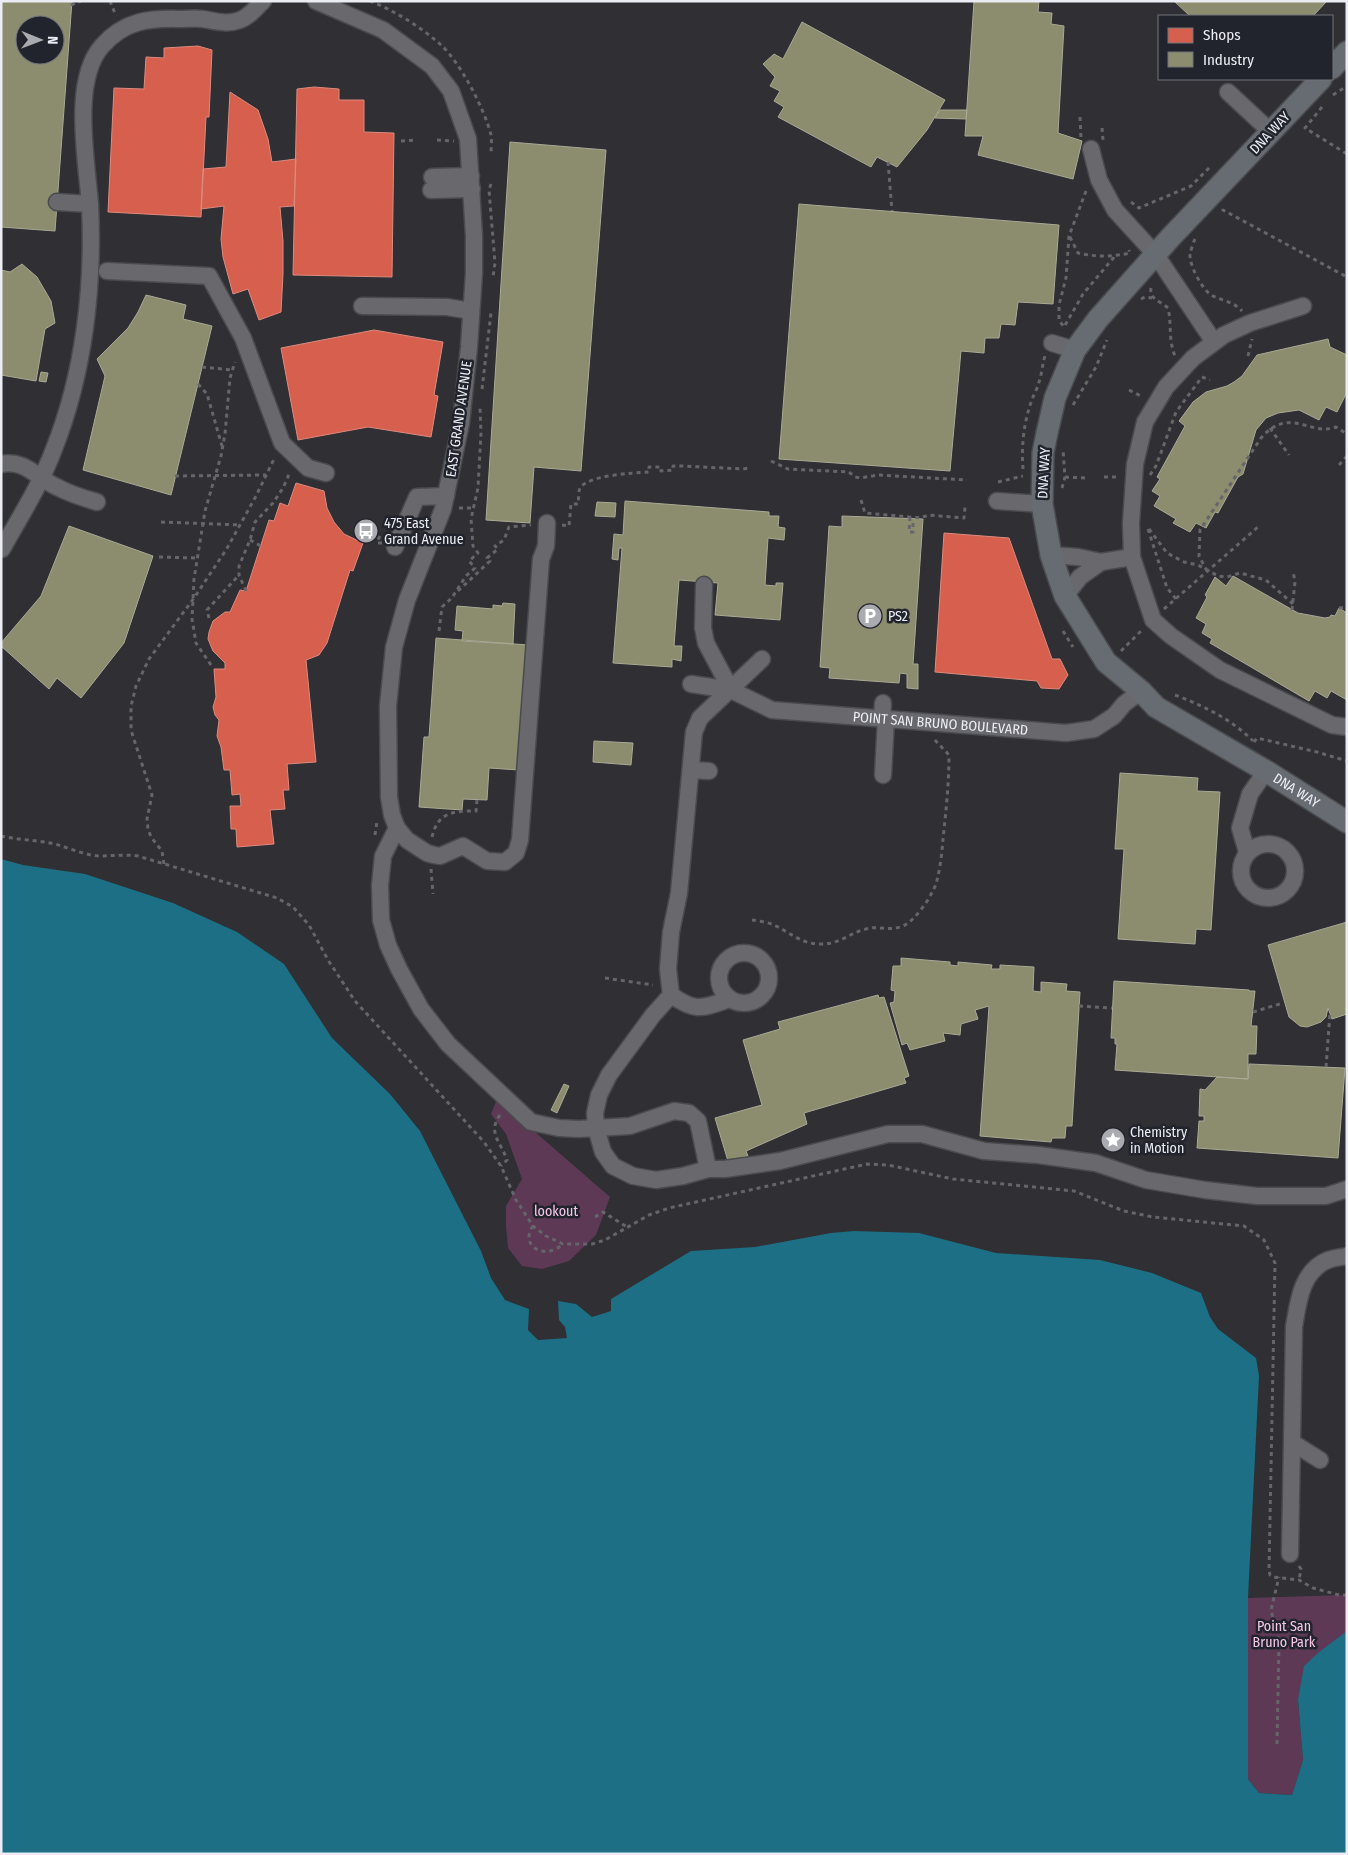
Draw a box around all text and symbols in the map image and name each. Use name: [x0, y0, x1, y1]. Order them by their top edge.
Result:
north arrow: [15, 15, 65, 65]
legend: [1158, 15, 1333, 80]
text: Shops: [1203, 26, 1241, 44]
text: N: [44, 36, 61, 45]
text: Industry: [1203, 51, 1254, 69]
street label: DNA WAY: [1246, 108, 1294, 158]
street label: EAST GRAND AVENUE: [442, 359, 476, 478]
street label: DNA WAY: [1034, 447, 1054, 499]
place label: 475 East Grand Avenue: [384, 515, 464, 548]
bus stop icon: 475 East Grand Avenue: [353, 518, 379, 544]
parking icon: PS2: [857, 603, 883, 629]
place label: PS2: [888, 608, 908, 625]
street label: POINT SAN BRUNO BOULEVARD: [852, 708, 1029, 739]
street label: DNA WAY: [1270, 769, 1323, 811]
place label: Chemistry in Motion: [1130, 1124, 1188, 1157]
place icon: Chemistry in Motion: [1100, 1127, 1126, 1153]
park label: lookout: [534, 1203, 578, 1220]
park label: Point San Bruno Park: [1253, 1618, 1316, 1651]

